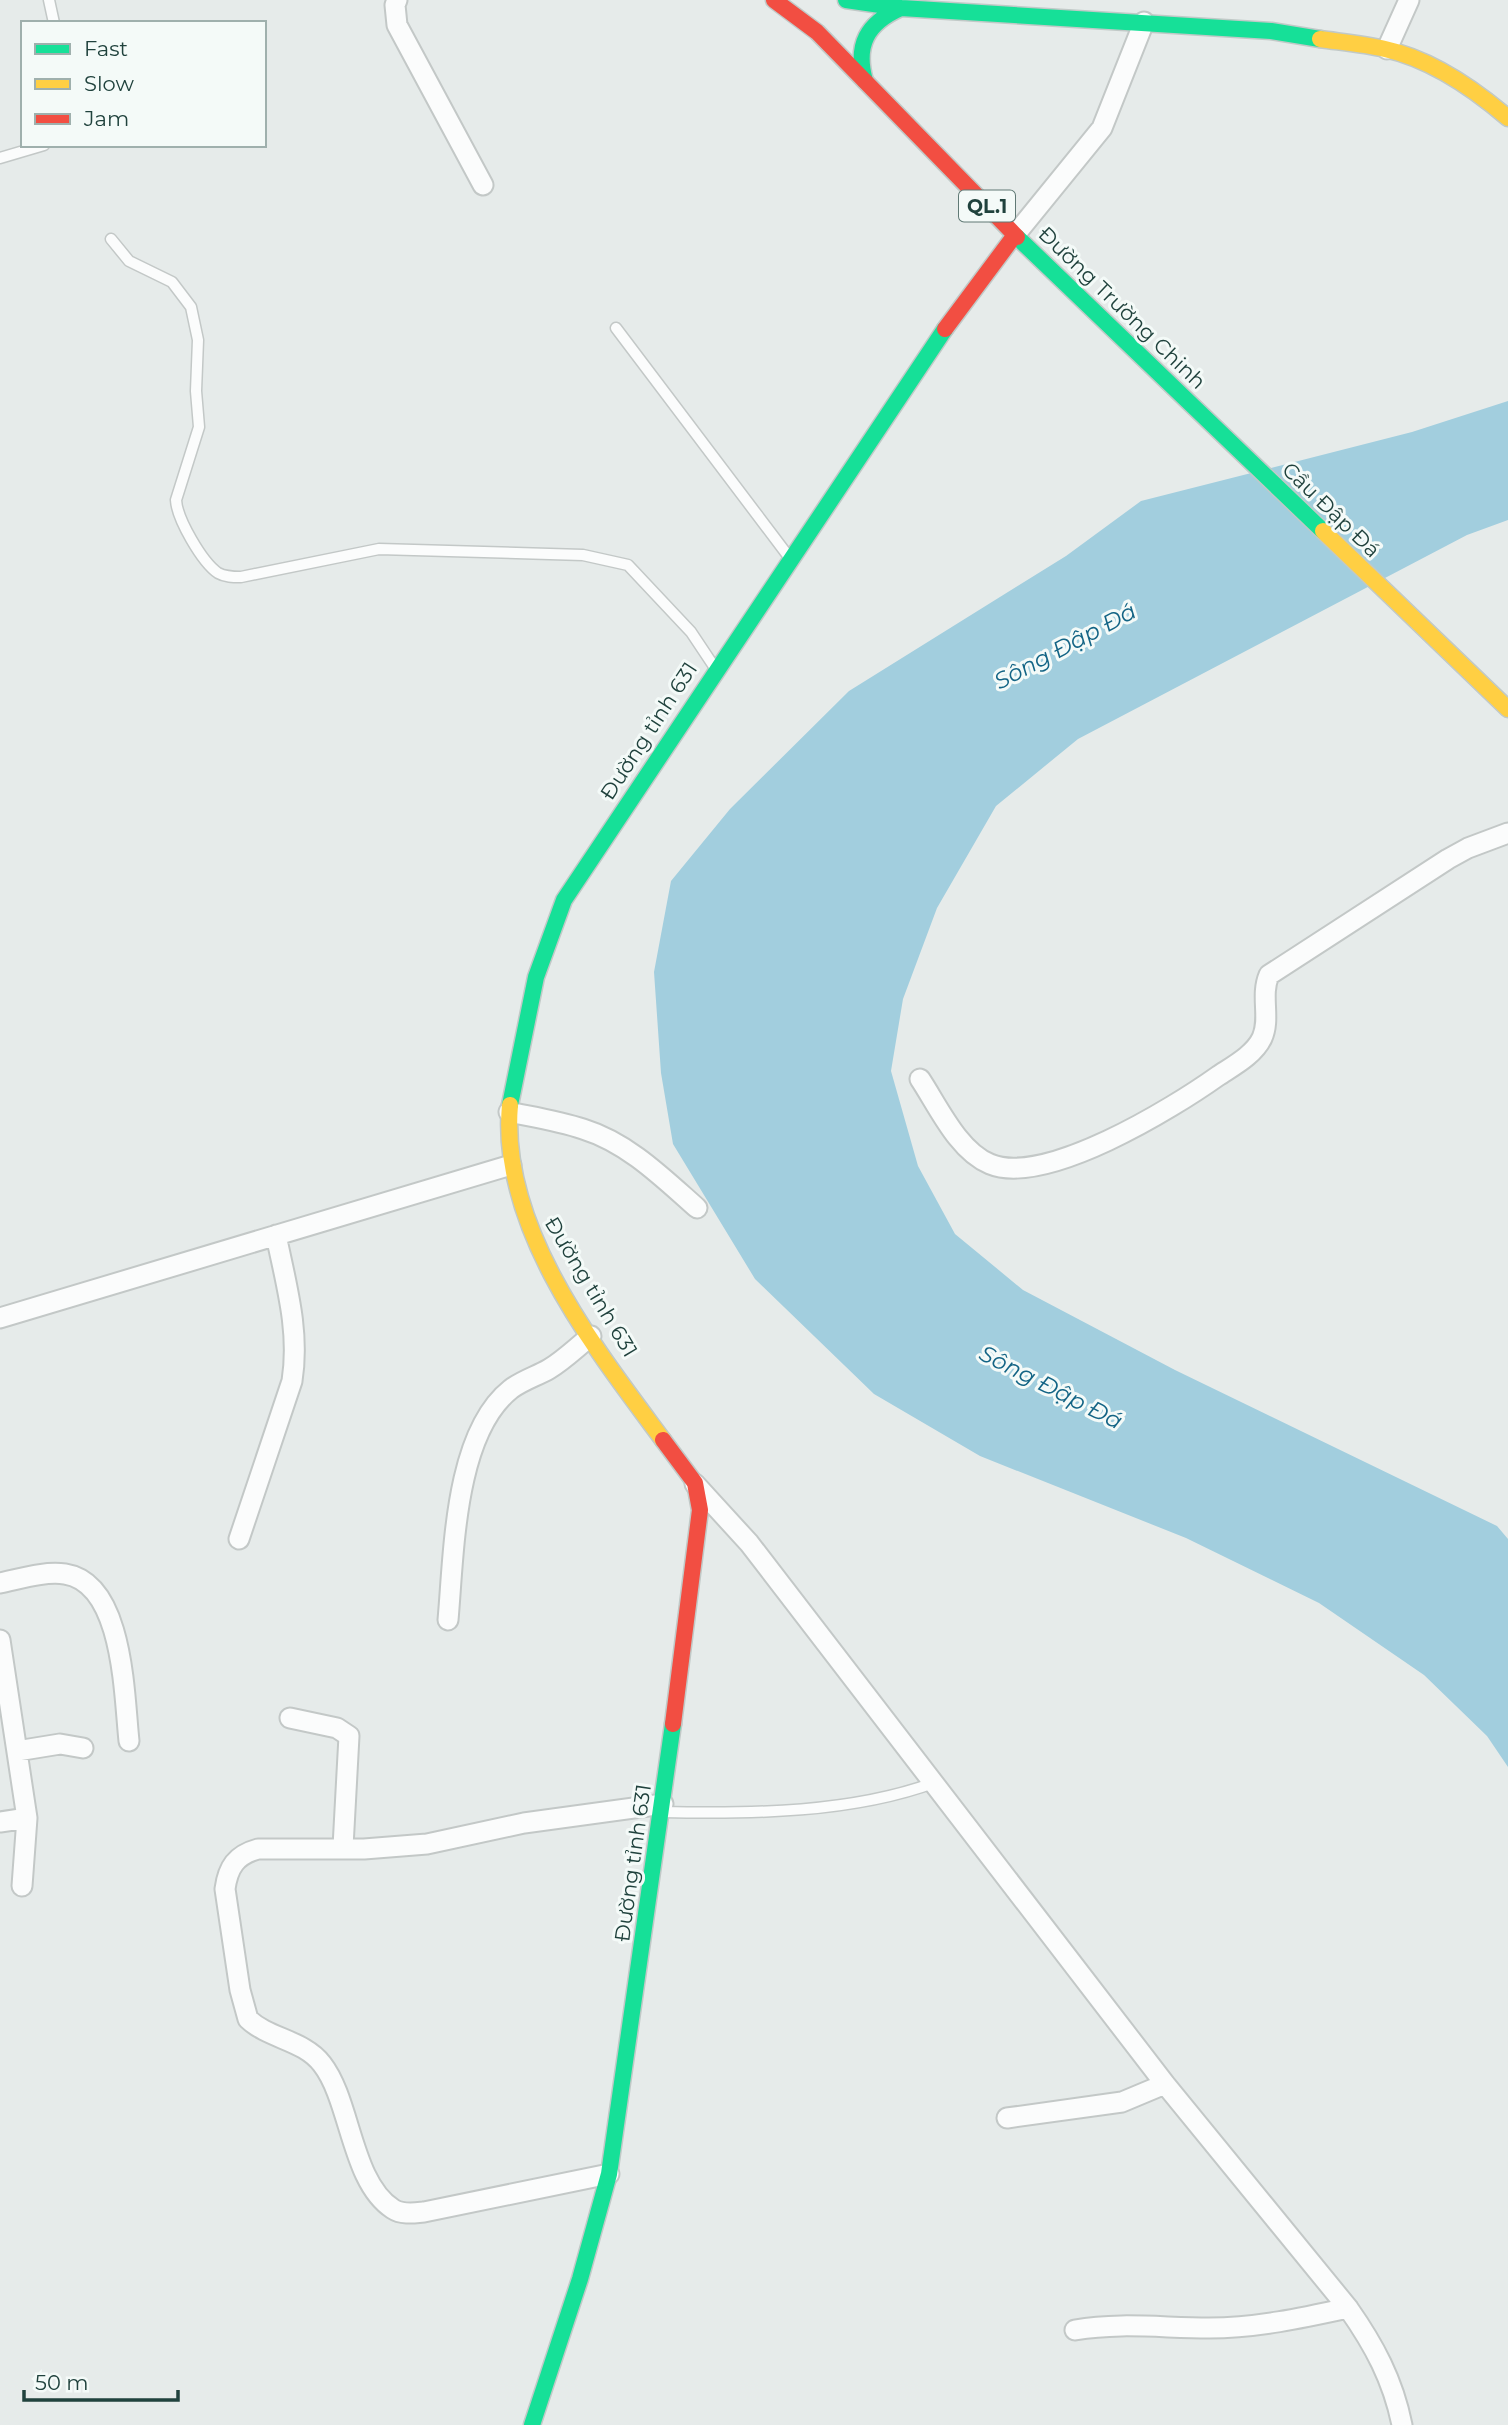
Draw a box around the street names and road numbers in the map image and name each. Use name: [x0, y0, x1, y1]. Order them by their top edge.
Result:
road number: QL.1: [959, 190, 1015, 222]
street label: Đường Trường Chinh: [1033, 221, 1211, 394]
street label: Cầu Đập Đá: [1277, 457, 1385, 562]
street label: Đường tỉnh 631: [595, 657, 702, 804]
street label: Đường tỉnh 631: [540, 1212, 643, 1361]
street label: Đường tỉnh 631: [609, 1783, 656, 1943]

